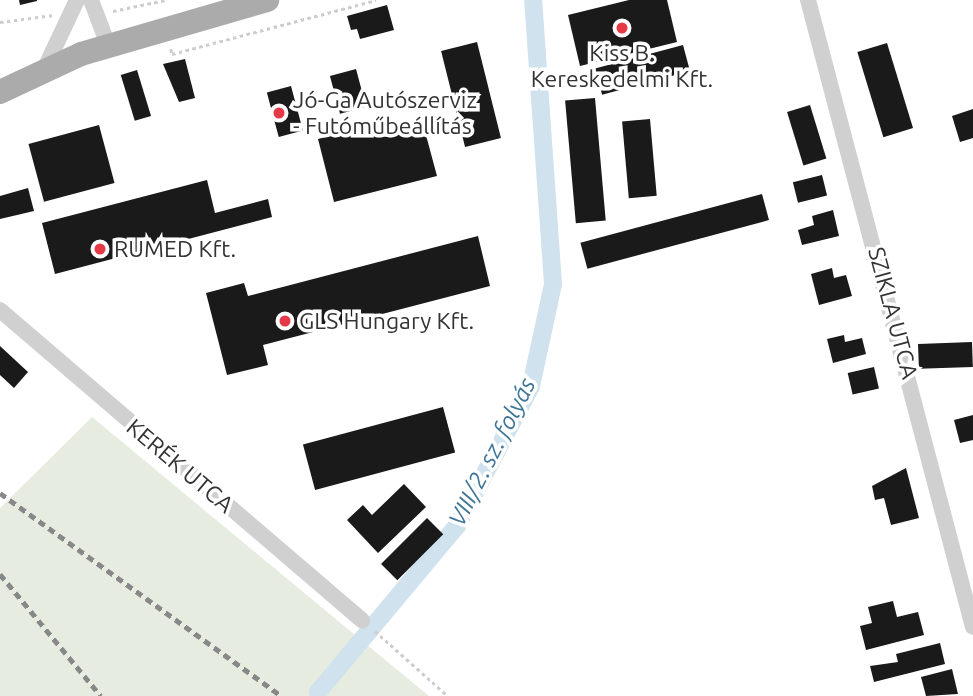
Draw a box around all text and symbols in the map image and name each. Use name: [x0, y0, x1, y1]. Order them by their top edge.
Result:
marker: Kiss B. Kereskedelmi Kft.: [614, 20, 630, 36]
place label: Kiss B. Kereskedelmi Kft.: [531, 39, 713, 93]
place label: Jó-Ga Autószerviz - Futóműbeállítás: [293, 86, 477, 140]
marker: Jó-Ga Autószerviz - Futóműbeállítás: [271, 105, 287, 121]
place label: RUMED Kft.: [114, 235, 236, 263]
marker: RUMED Kft.: [92, 241, 108, 257]
street label: SZIKLA UTCA: [862, 244, 924, 382]
place label: GLS Hungary Kft.: [299, 307, 474, 335]
marker: GLS Hungary Kft.: [277, 313, 293, 329]
water label: VIII/2. sz. folyás: [442, 373, 542, 531]
street label: KERÉK UTCA: [121, 413, 239, 519]

